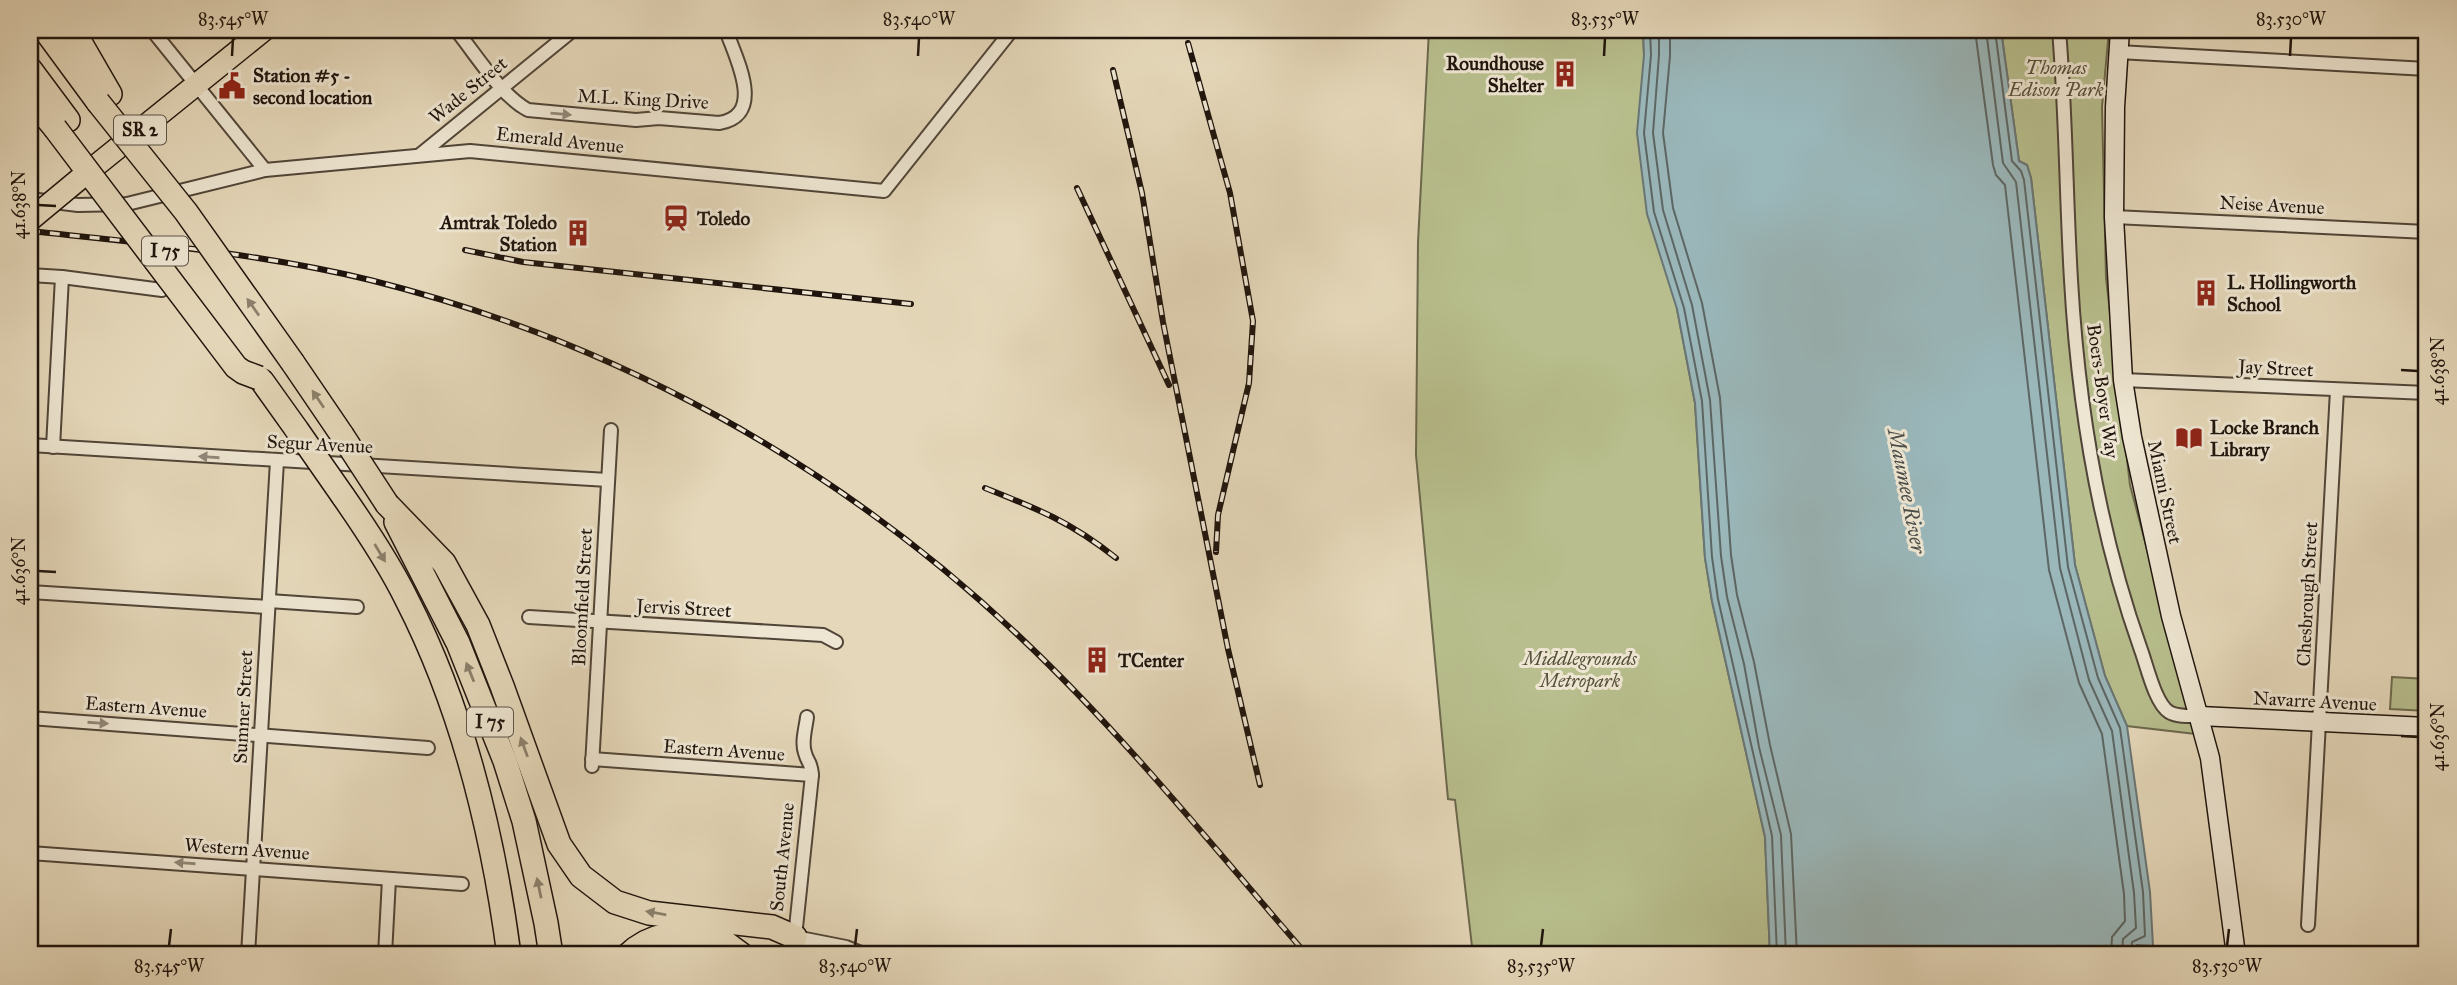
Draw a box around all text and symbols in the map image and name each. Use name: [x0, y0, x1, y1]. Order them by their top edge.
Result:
text: 83.545°W: [198, 8, 269, 30]
text: 83.540°W: [883, 8, 956, 30]
text: 83.535°W: [1571, 8, 1640, 30]
text: 83.530°W: [2256, 8, 2327, 30]
street label: Wade Street: [424, 51, 512, 128]
place label: Roundhouse Shelter: [1446, 52, 1545, 97]
park label: Thomas Edison Park: [2007, 56, 2104, 101]
building icon: Roundhouse Shelter: [1550, 59, 1580, 89]
place label: Station #5 - second location: [253, 64, 373, 109]
public building icon: Station #5 - second location: [217, 71, 247, 101]
street label: M.L. King Drive: [577, 84, 709, 115]
one-way arrow: [550, 109, 572, 120]
road number: SR 2: [114, 116, 166, 145]
street label: Emerald Avenue: [495, 122, 625, 158]
text: 41.638°N: [8, 171, 30, 239]
street label: Neise Avenue: [2219, 191, 2325, 219]
station icon: Toledo: [661, 203, 691, 233]
place label: Toledo: [696, 207, 751, 230]
place label: Amtrak Toledo Station: [438, 211, 558, 256]
building icon: Amtrak Toledo Station: [563, 218, 593, 248]
road number: I 75: [142, 236, 188, 265]
place label: L. Hollingworth School: [2227, 271, 2357, 316]
building icon: L. Hollingworth School: [2191, 278, 2221, 308]
one-way arrow: [247, 298, 261, 316]
street label: Boers-Boyer Way: [2082, 322, 2124, 461]
text: 41.638°N: [2427, 337, 2449, 405]
street label: Jay Street: [2236, 354, 2314, 382]
one-way arrow: [311, 390, 325, 408]
place label: Locke Branch Library: [2210, 416, 2319, 462]
library icon: Locke Branch Library: [2174, 423, 2204, 453]
water label: Maumee River: [1882, 425, 1932, 557]
street label: Segur Avenue: [266, 430, 374, 459]
street label: Miami Street: [2143, 438, 2187, 546]
one-way arrow: [197, 451, 219, 462]
street label: Chesbrough Street: [2292, 521, 2323, 667]
street label: Bloomfield Street: [567, 527, 597, 666]
text: 41.636°N: [8, 537, 30, 605]
one-way arrow: [374, 543, 387, 562]
street label: Jervis Street: [634, 594, 732, 623]
building icon: TCenter: [1082, 645, 1112, 675]
park label: Middlegrounds Metropark: [1521, 647, 1637, 693]
street label: Sumner Street: [229, 649, 257, 764]
place label: TCenter: [1117, 649, 1185, 672]
one-way arrow: [464, 661, 475, 682]
street label: Navarre Avenue: [2253, 686, 2378, 716]
street label: Eastern Avenue: [84, 691, 208, 723]
text: 41.636°N: [2427, 703, 2449, 771]
road number: I 75: [467, 708, 513, 736]
one-way arrow: [87, 718, 109, 729]
street label: Eastern Avenue: [662, 734, 786, 766]
one-way arrow: [518, 736, 529, 757]
street label: South Avenue: [765, 801, 799, 913]
street label: Western Avenue: [184, 833, 310, 865]
one-way arrow: [174, 858, 196, 869]
one-way arrow: [534, 877, 545, 899]
one-way arrow: [645, 908, 667, 919]
text: 83.545°W: [134, 955, 205, 977]
text: 83.540°W: [819, 955, 892, 977]
text: 83.535°W: [1507, 955, 1576, 977]
text: 83.530°W: [2192, 955, 2263, 977]

